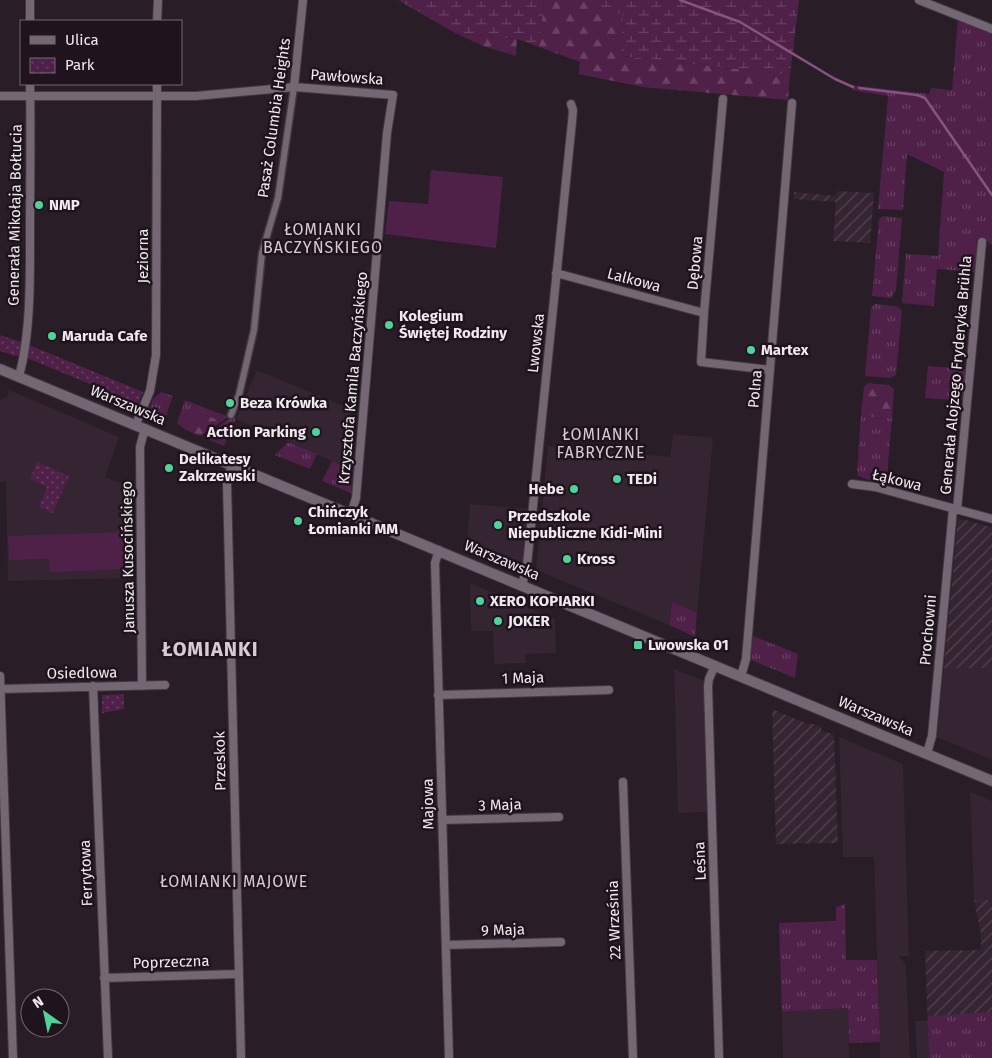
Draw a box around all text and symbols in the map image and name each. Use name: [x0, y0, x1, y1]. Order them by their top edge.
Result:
legend: [20, 20, 182, 85]
text: Ulica: [65, 31, 99, 49]
street label: Pasaż Columbia Heights: [254, 37, 294, 199]
text: Park: [65, 56, 95, 74]
street label: Pawłowska: [310, 65, 384, 89]
street label: Generała Mikołaja Bołtucia: [4, 124, 26, 306]
place label: NMP: [49, 196, 80, 214]
marker: NMP: [33, 199, 45, 211]
district label: ŁOMIANKI BACZYŃSKIEGO: [263, 220, 383, 257]
street label: Jeziorna: [134, 229, 152, 283]
street label: Dębowa: [684, 235, 706, 291]
street label: Generała Alojzego Fryderyka Brühla: [937, 255, 975, 495]
street label: Lalkowa: [605, 264, 663, 296]
street label: Krzysztofa Kamila Baczyńskiego: [335, 271, 371, 485]
place label: Kolegium Świętej Rodziny: [399, 307, 507, 342]
street label: Lwowska: [524, 312, 548, 374]
marker: Kolegium Świętej Rodziny: [383, 319, 395, 331]
place label: Maruda Cafe: [62, 327, 148, 345]
marker: Maruda Cafe: [46, 330, 58, 342]
place label: Martex: [761, 341, 809, 359]
marker: Martex: [745, 344, 757, 356]
street label: Polna: [744, 369, 766, 409]
street label: Warszawska: [87, 381, 169, 429]
place label: Beza Krówka: [240, 394, 327, 412]
marker: Beza Krówka: [224, 397, 236, 409]
place label: Action Parking: [206, 423, 307, 441]
district label: ŁOMIANKI FABRYCZNE: [556, 425, 646, 462]
marker: Action Parking: [310, 426, 322, 438]
place label: Delikatesy Zakrzewski: [179, 450, 255, 485]
marker: Delikatesy Zakrzewski: [163, 462, 175, 474]
street label: Łąkowa: [870, 465, 924, 495]
place label: TEDi: [627, 470, 657, 488]
marker: TEDi: [611, 473, 623, 485]
place label: Hebe: [528, 480, 564, 498]
street label: Janusza Kusocińskiego: [118, 481, 138, 633]
marker: Hebe: [568, 483, 580, 495]
place label: Chińczyk Łomianki MM: [308, 503, 398, 538]
place label: Przedszkole Niepubliczne Kidi-Mini: [508, 507, 662, 542]
marker: Chińczyk Łomianki MM: [292, 515, 304, 527]
marker: Przedszkole Niepubliczne Kidi-Mini: [492, 519, 504, 531]
street label: Warszawska: [461, 536, 543, 584]
place label: Kross: [577, 550, 615, 568]
marker: Kross: [561, 553, 573, 565]
place label: XERO KOPIARKI: [489, 592, 595, 610]
street label: Prochowni: [916, 594, 940, 666]
marker: XERO KOPIARKI: [474, 595, 486, 607]
place label: JOKER: [507, 612, 551, 630]
marker: JOKER: [492, 615, 504, 627]
place label: Lwowska 01: [648, 636, 729, 654]
district label: ŁOMIANKI: [161, 637, 259, 661]
marker: Lwowska 01: [632, 639, 644, 651]
street label: Osiedlowa: [47, 663, 117, 683]
street label: 1 Maja: [501, 668, 545, 688]
street label: Warszawska: [835, 692, 917, 740]
street label: Przeskok: [210, 731, 230, 791]
street label: Majowa: [419, 778, 437, 830]
street label: 3 Maja: [478, 795, 522, 815]
street label: Ferrytowa: [76, 839, 96, 907]
street label: Leśna: [690, 841, 710, 881]
district label: ŁOMIANKI MAJOWE: [160, 872, 308, 891]
street label: 22 Września: [604, 880, 624, 960]
street label: 9 Maja: [481, 920, 525, 940]
street label: Poprzeczna: [132, 952, 210, 972]
north arrow: [20, 988, 70, 1038]
text: N: [30, 993, 47, 1012]

